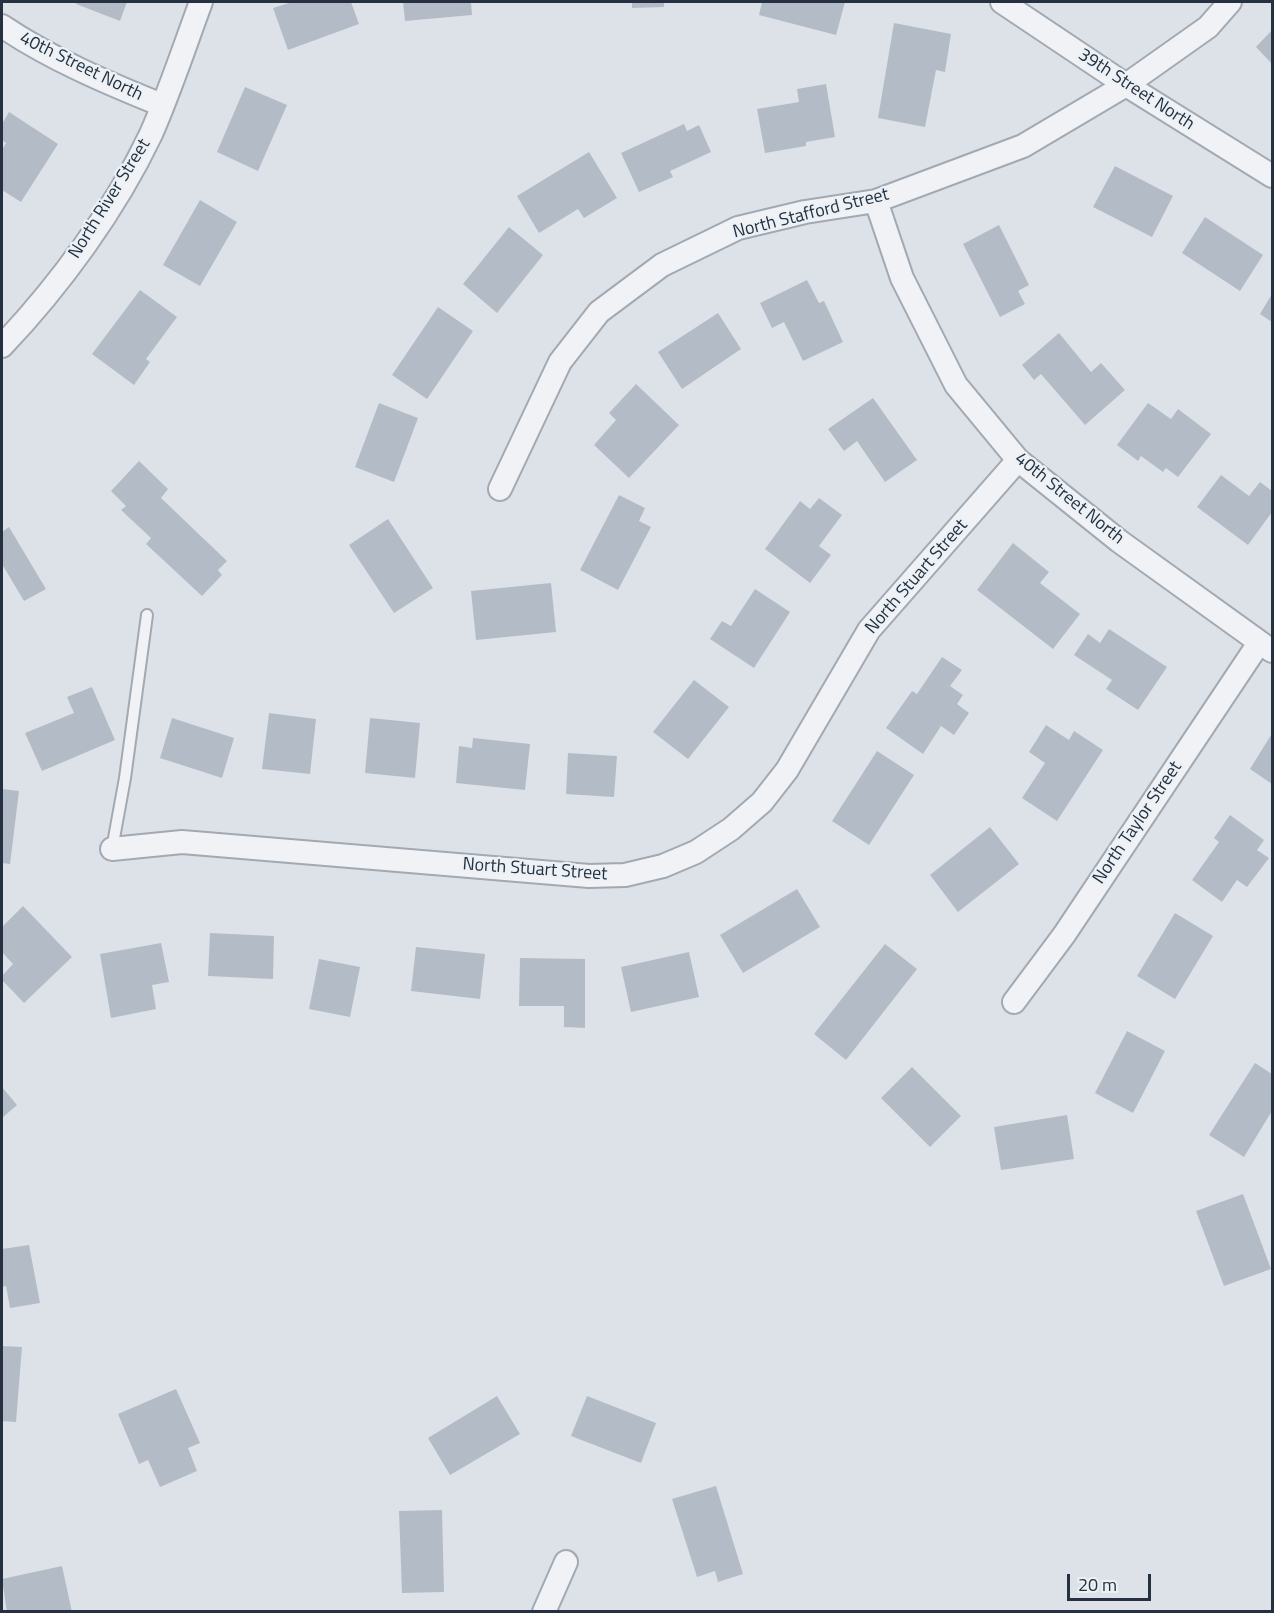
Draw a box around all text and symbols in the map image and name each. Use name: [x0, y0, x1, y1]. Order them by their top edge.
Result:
street label: 40th Street North: [16, 28, 146, 106]
street label: 39th Street North: [1074, 44, 1198, 136]
street label: North River Street: [65, 135, 155, 263]
street label: North Stafford Street: [731, 184, 891, 244]
street label: 40th Street North: [1010, 448, 1128, 550]
street label: North Stuart Street: [861, 515, 973, 639]
street label: North Taylor Street: [1089, 757, 1187, 889]
street label: North Stuart Street: [462, 854, 608, 886]
scale bar: [1070, 1562, 1154, 1600]
text: 20 m: [1078, 1571, 1117, 1598]

